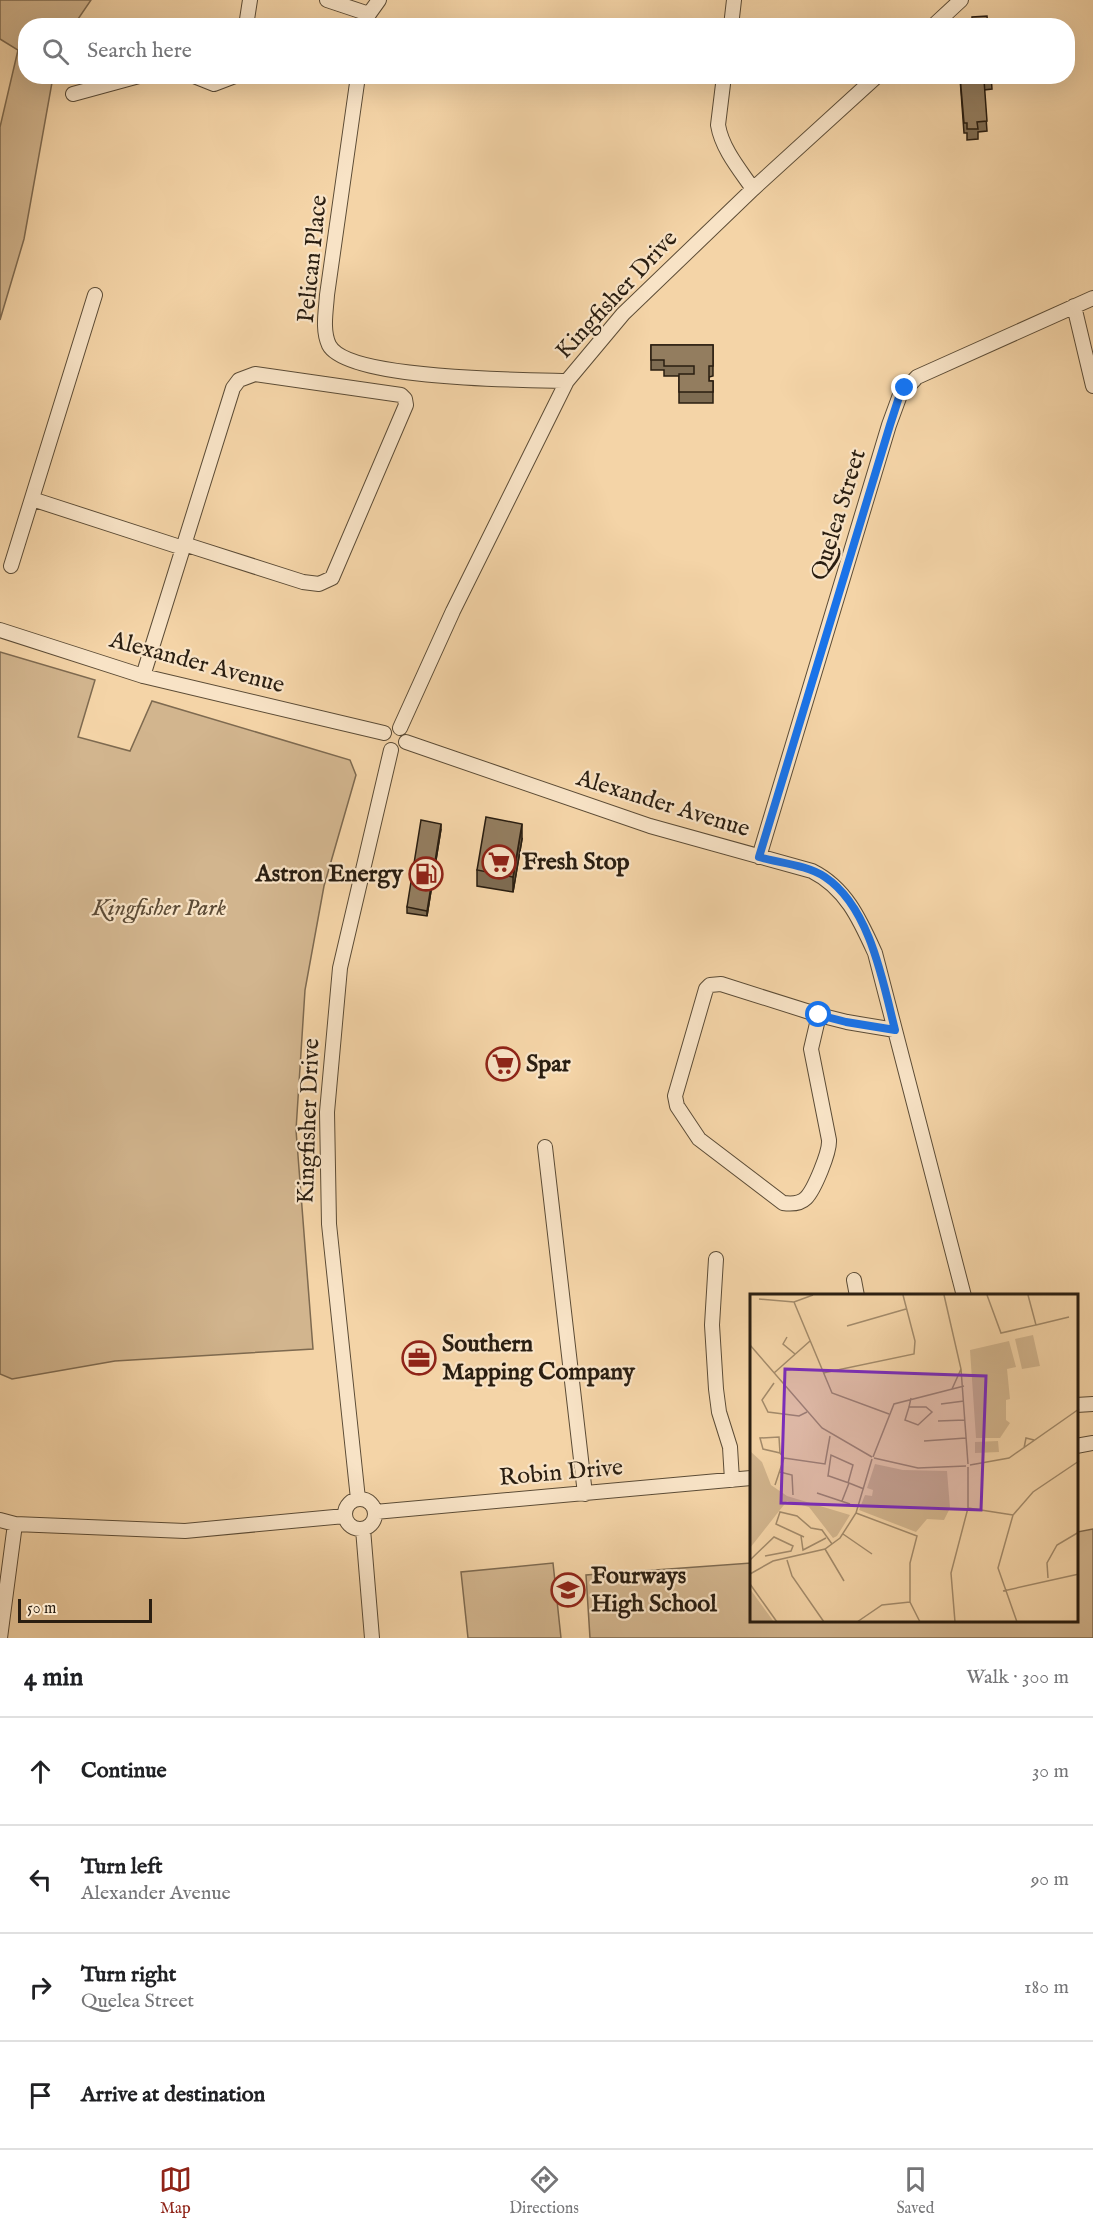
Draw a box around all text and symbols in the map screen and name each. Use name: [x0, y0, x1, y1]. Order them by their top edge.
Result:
search box: [18, 18, 1075, 84]
icon: search: [39, 35, 72, 68]
text: Search here: [87, 37, 192, 65]
street label: Pelican Place: [291, 194, 335, 324]
street label: Kingfisher Drive: [549, 224, 685, 366]
route end: [891, 374, 917, 400]
street label: Quelea Street: [804, 446, 874, 584]
street label: Alexander Avenue: [105, 625, 288, 701]
street label: Alexander Avenue: [572, 763, 753, 845]
supermarket icon: Fresh Stop: [481, 844, 517, 880]
place label: Fresh Stop: [522, 847, 630, 878]
fuel station icon: Astron Energy: [408, 856, 444, 892]
place label: Astron Energy: [255, 859, 404, 890]
park label: Kingfisher Park: [91, 893, 226, 924]
route start: [805, 1001, 831, 1027]
street label: Kingfisher Drive: [291, 1038, 327, 1204]
supermarket icon: Spar: [485, 1046, 521, 1082]
place label: Spar: [526, 1049, 571, 1080]
inset map: [750, 1294, 1078, 1623]
place label: Southern Mapping Company: [442, 1329, 636, 1388]
office icon: Southern Mapping Company: [401, 1340, 437, 1376]
street label: Robin Drive: [498, 1452, 624, 1494]
place label: Fourways High School: [591, 1561, 717, 1620]
school or university icon: Fourways High School: [550, 1572, 586, 1608]
scale bar: [18, 1596, 152, 1624]
text: 50 m: [27, 1599, 56, 1619]
text: 4 min: [24, 1661, 83, 1694]
text: Walk · 300 m: [966, 1665, 1069, 1690]
icon: ahead: [24, 1755, 57, 1788]
text: Continue: [81, 1757, 167, 1785]
text: 30 m: [1032, 1759, 1069, 1784]
text: Turn left: [81, 1853, 163, 1881]
icon: left: [24, 1863, 57, 1896]
text: 90 m: [1031, 1867, 1069, 1892]
text: Alexander Avenue: [81, 1881, 231, 1906]
text: Turn right: [81, 1961, 176, 1989]
icon: right: [24, 1971, 57, 2004]
text: 180 m: [1024, 1975, 1069, 2000]
text: Quelea Street: [81, 1989, 194, 2014]
icon: arrive: [24, 2079, 57, 2112]
text: Arrive at destination: [81, 2081, 265, 2109]
tab: Map: [159, 2163, 192, 2219]
tab: Directions: [509, 2163, 579, 2219]
tab: Saved: [896, 2163, 934, 2219]

